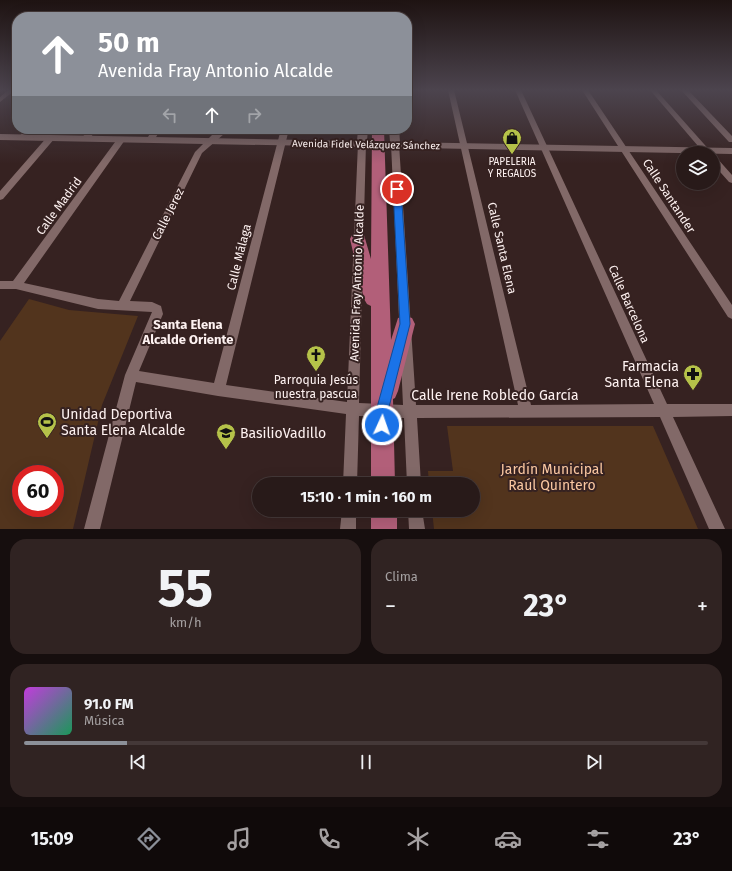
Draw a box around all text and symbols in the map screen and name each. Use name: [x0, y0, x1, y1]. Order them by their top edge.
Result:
text: 50 m: [98, 26, 160, 59]
icon: ahead: [32, 28, 84, 80]
text: Avenida Fray Antonio Alcalde: [98, 60, 333, 82]
icon: left: [159, 104, 181, 126]
icon: ahead: [201, 104, 223, 126]
icon: right: [243, 104, 265, 126]
shop icon: PAPELERIA Y REGALOS: [501, 127, 523, 155]
street label: Avenida Fidel Velázquez Sánchez: [292, 138, 441, 152]
map controls: [676, 146, 720, 190]
button: layers: [676, 146, 720, 190]
place label: PAPELERIA Y REGALOS: [488, 156, 537, 180]
street label: Calle Santander: [640, 156, 698, 236]
pin: [380, 172, 414, 206]
street label: Calle Madrid: [33, 174, 85, 238]
icon: arrive: [386, 178, 408, 200]
street label: Calle Jerez: [149, 186, 187, 242]
street label: Calle Santa Elena: [485, 201, 519, 295]
street label: Avenida Fray Antonio Alcalde: [347, 204, 367, 362]
street label: Calle Málaga: [224, 222, 254, 292]
street label: Calle Barcelona: [606, 263, 652, 345]
district label: Santa Elena Alcalde Oriente: [142, 317, 233, 347]
church icon: Parroquia Jesús nuestra pascua: [305, 344, 327, 372]
place label: Farmacia Santa Elena: [604, 358, 679, 391]
pharmacy icon: Farmacia Santa Elena: [682, 363, 704, 391]
place label: Parroquia Jesús nuestra pascua: [274, 373, 359, 401]
street label: Calle Irene Robledo García: [411, 387, 579, 404]
position arrow: [361, 404, 403, 446]
place label: Unidad Deportiva Santa Elena Alcalde: [61, 406, 185, 439]
sports icon: Unidad Deportiva Santa Elena Alcalde: [36, 411, 58, 439]
school or university icon: BasilioVadillo: [215, 422, 237, 450]
place label: BasilioVadillo: [240, 425, 326, 442]
park label: Jardín Municipal Raúl Quintero: [501, 461, 603, 494]
speed limit sign: 60: [12, 465, 64, 517]
text: 15:10 · 1 min · 160 m: [300, 488, 432, 506]
text: 55: [158, 557, 213, 620]
text: Clima: [385, 569, 418, 584]
text: 23°: [523, 588, 570, 624]
text: −: [385, 593, 396, 620]
text: +: [697, 593, 708, 620]
text: km/h: [169, 615, 202, 630]
text: 91.0 FM: [84, 695, 134, 713]
text: Música: [84, 713, 125, 728]
icon: previous: [127, 751, 149, 773]
icon: pause: [355, 751, 377, 773]
icon: next: [583, 751, 605, 773]
icon: directions: [135, 825, 163, 853]
icon: music: [225, 825, 253, 853]
icon: phone: [315, 825, 343, 853]
icon: climate: [404, 825, 432, 853]
icon: car: [494, 825, 522, 853]
icon: filters: [584, 825, 612, 853]
text: 15:09: [31, 828, 74, 850]
text: 23°: [673, 828, 701, 850]

